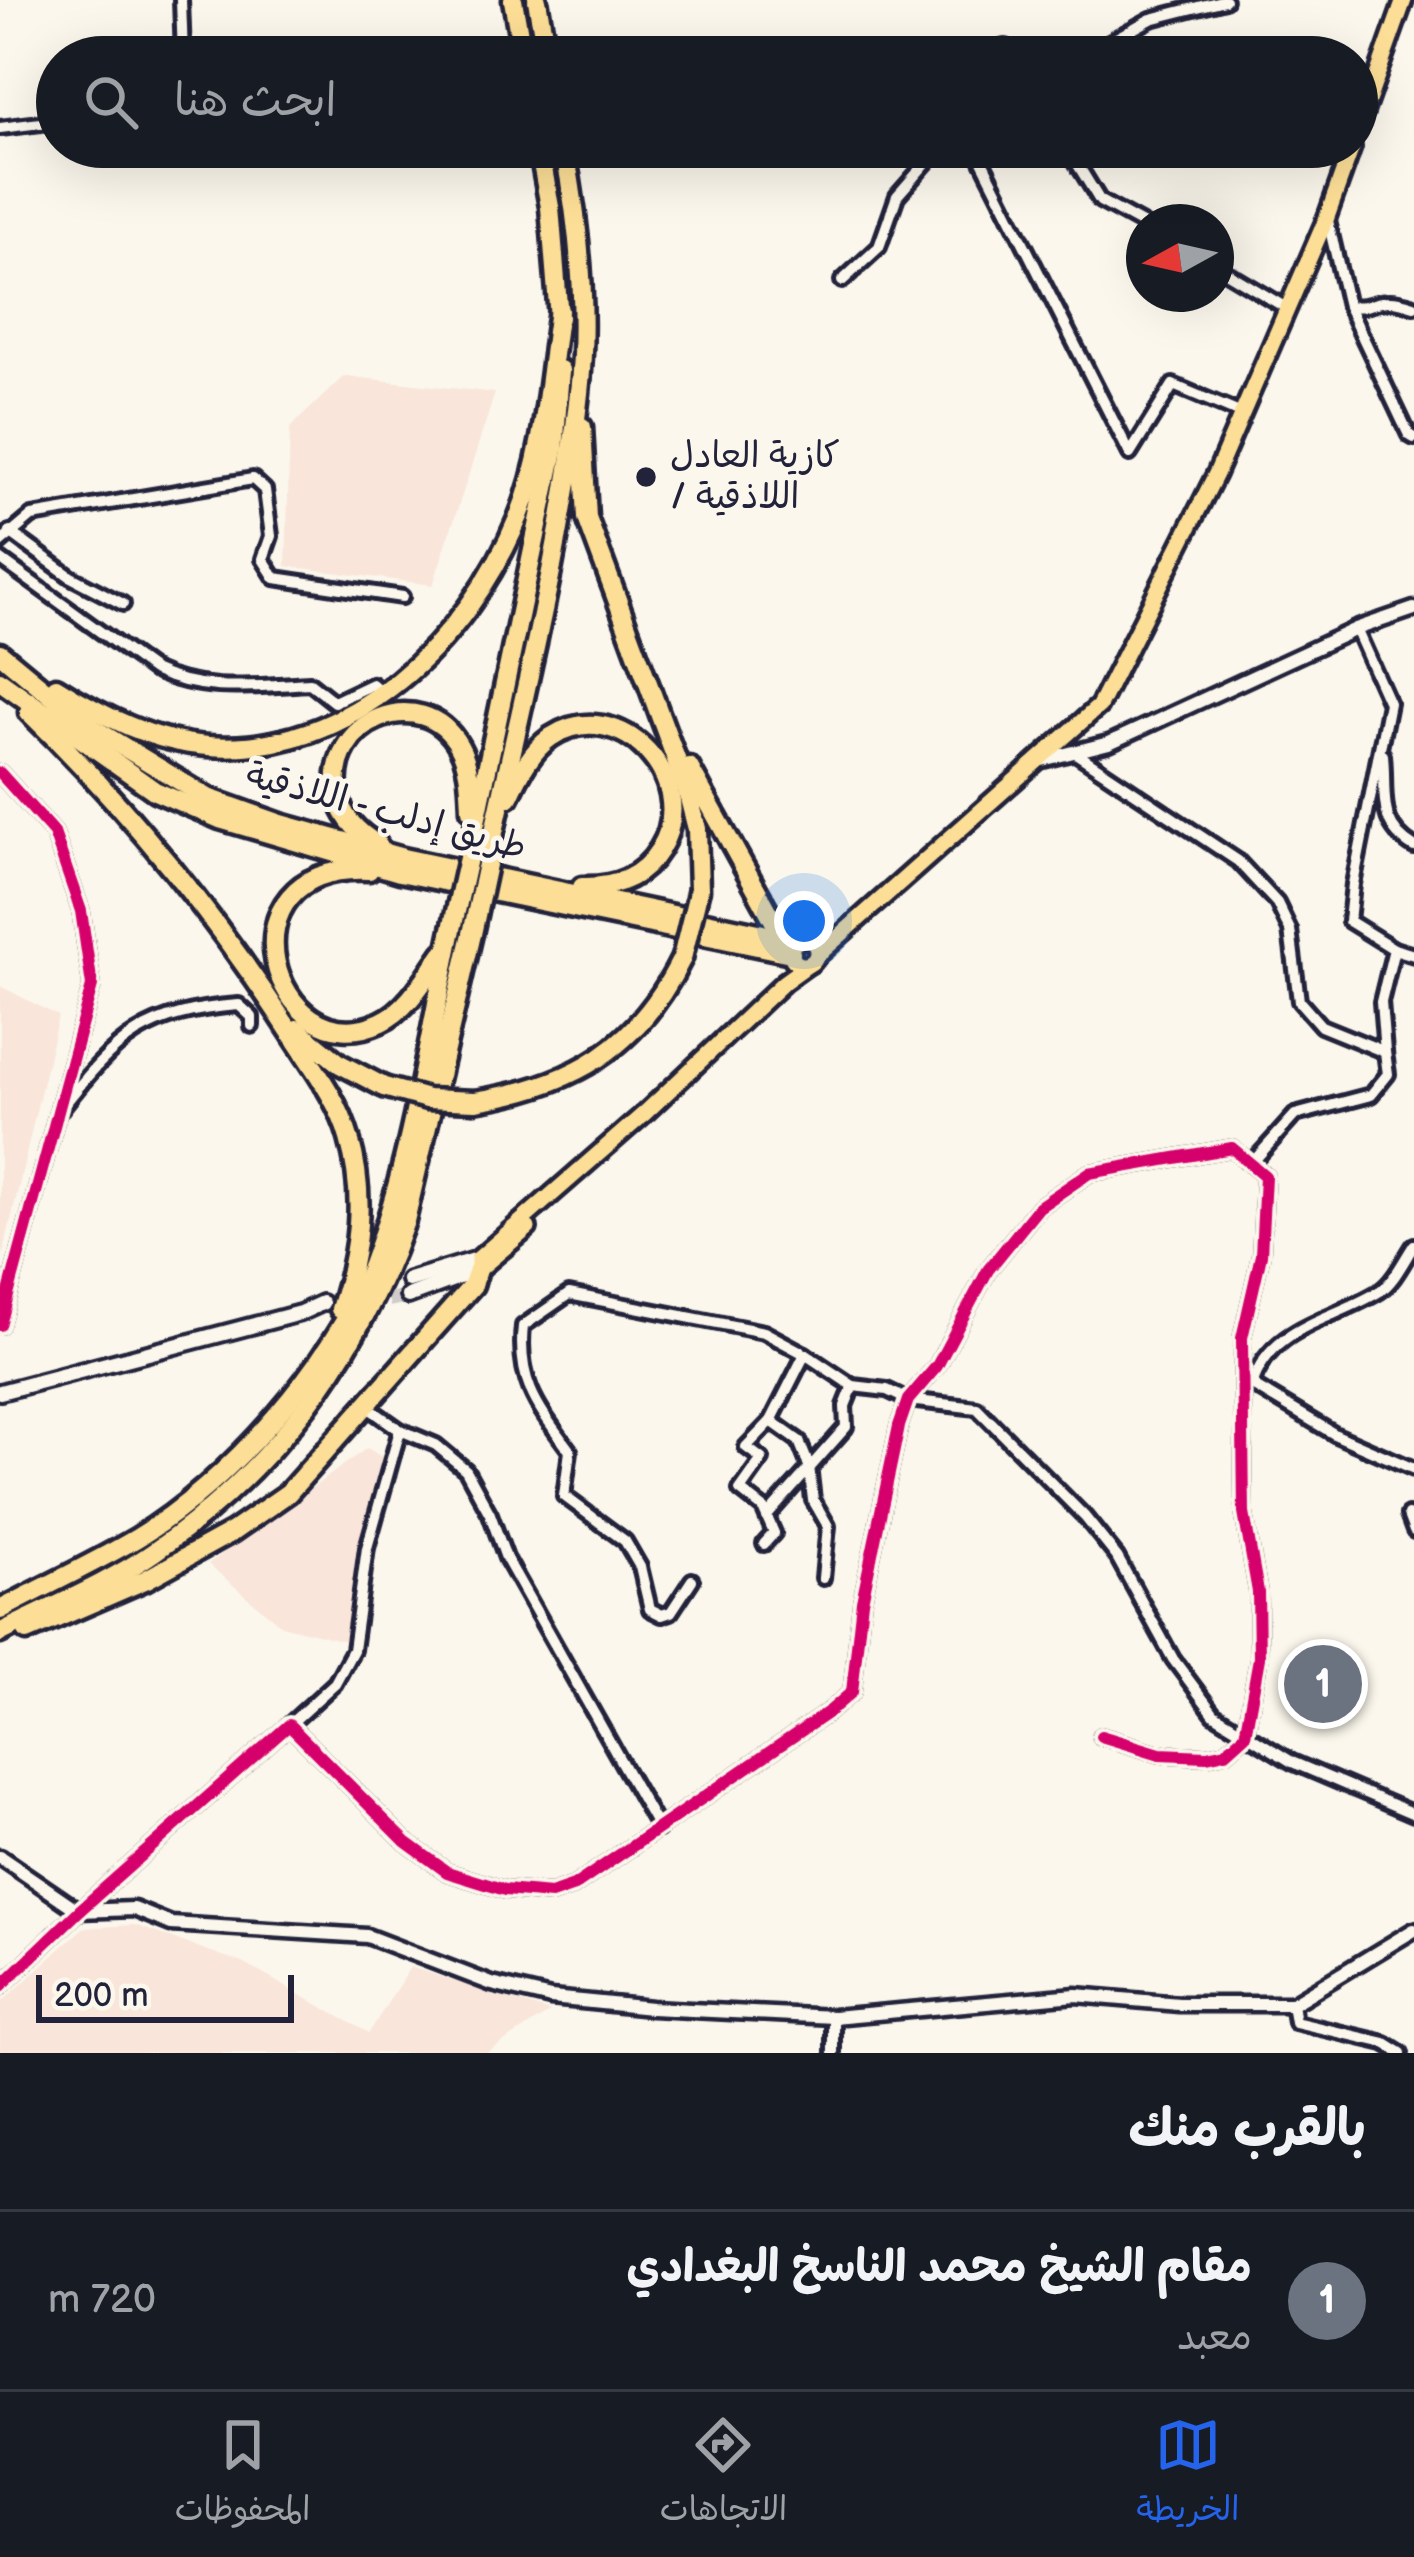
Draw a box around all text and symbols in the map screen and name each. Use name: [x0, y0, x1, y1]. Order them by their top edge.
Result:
search box: [36, 36, 1378, 168]
icon: search: [78, 69, 144, 135]
text: ابحث هنا: [174, 74, 337, 129]
north arrow: [1126, 204, 1234, 312]
place label: كازية العادل / اللاذقية: [670, 435, 840, 519]
marker: كازية العادل / اللاذقية: [633, 464, 659, 490]
street label: طريق إدلب - اللاذقية: [241, 754, 531, 870]
your location: [774, 891, 834, 951]
pin: 1: [1284, 1639, 1362, 1729]
scale bar: [36, 1969, 294, 2022]
text: 200 m: [54, 1976, 148, 2016]
text: بالقرب منك: [1129, 2099, 1366, 2160]
text: مقام الشيخ محمد الناسخ البغدادي: [627, 2240, 1252, 2295]
text: 720 m: [48, 2277, 156, 2324]
text: 1: [1319, 2277, 1335, 2324]
text: معبد: [1177, 2314, 1252, 2361]
tab: المحفوظات: [175, 2412, 311, 2538]
tab: الاتجاهات: [660, 2412, 787, 2538]
tab: الخريطة: [1136, 2412, 1239, 2538]

